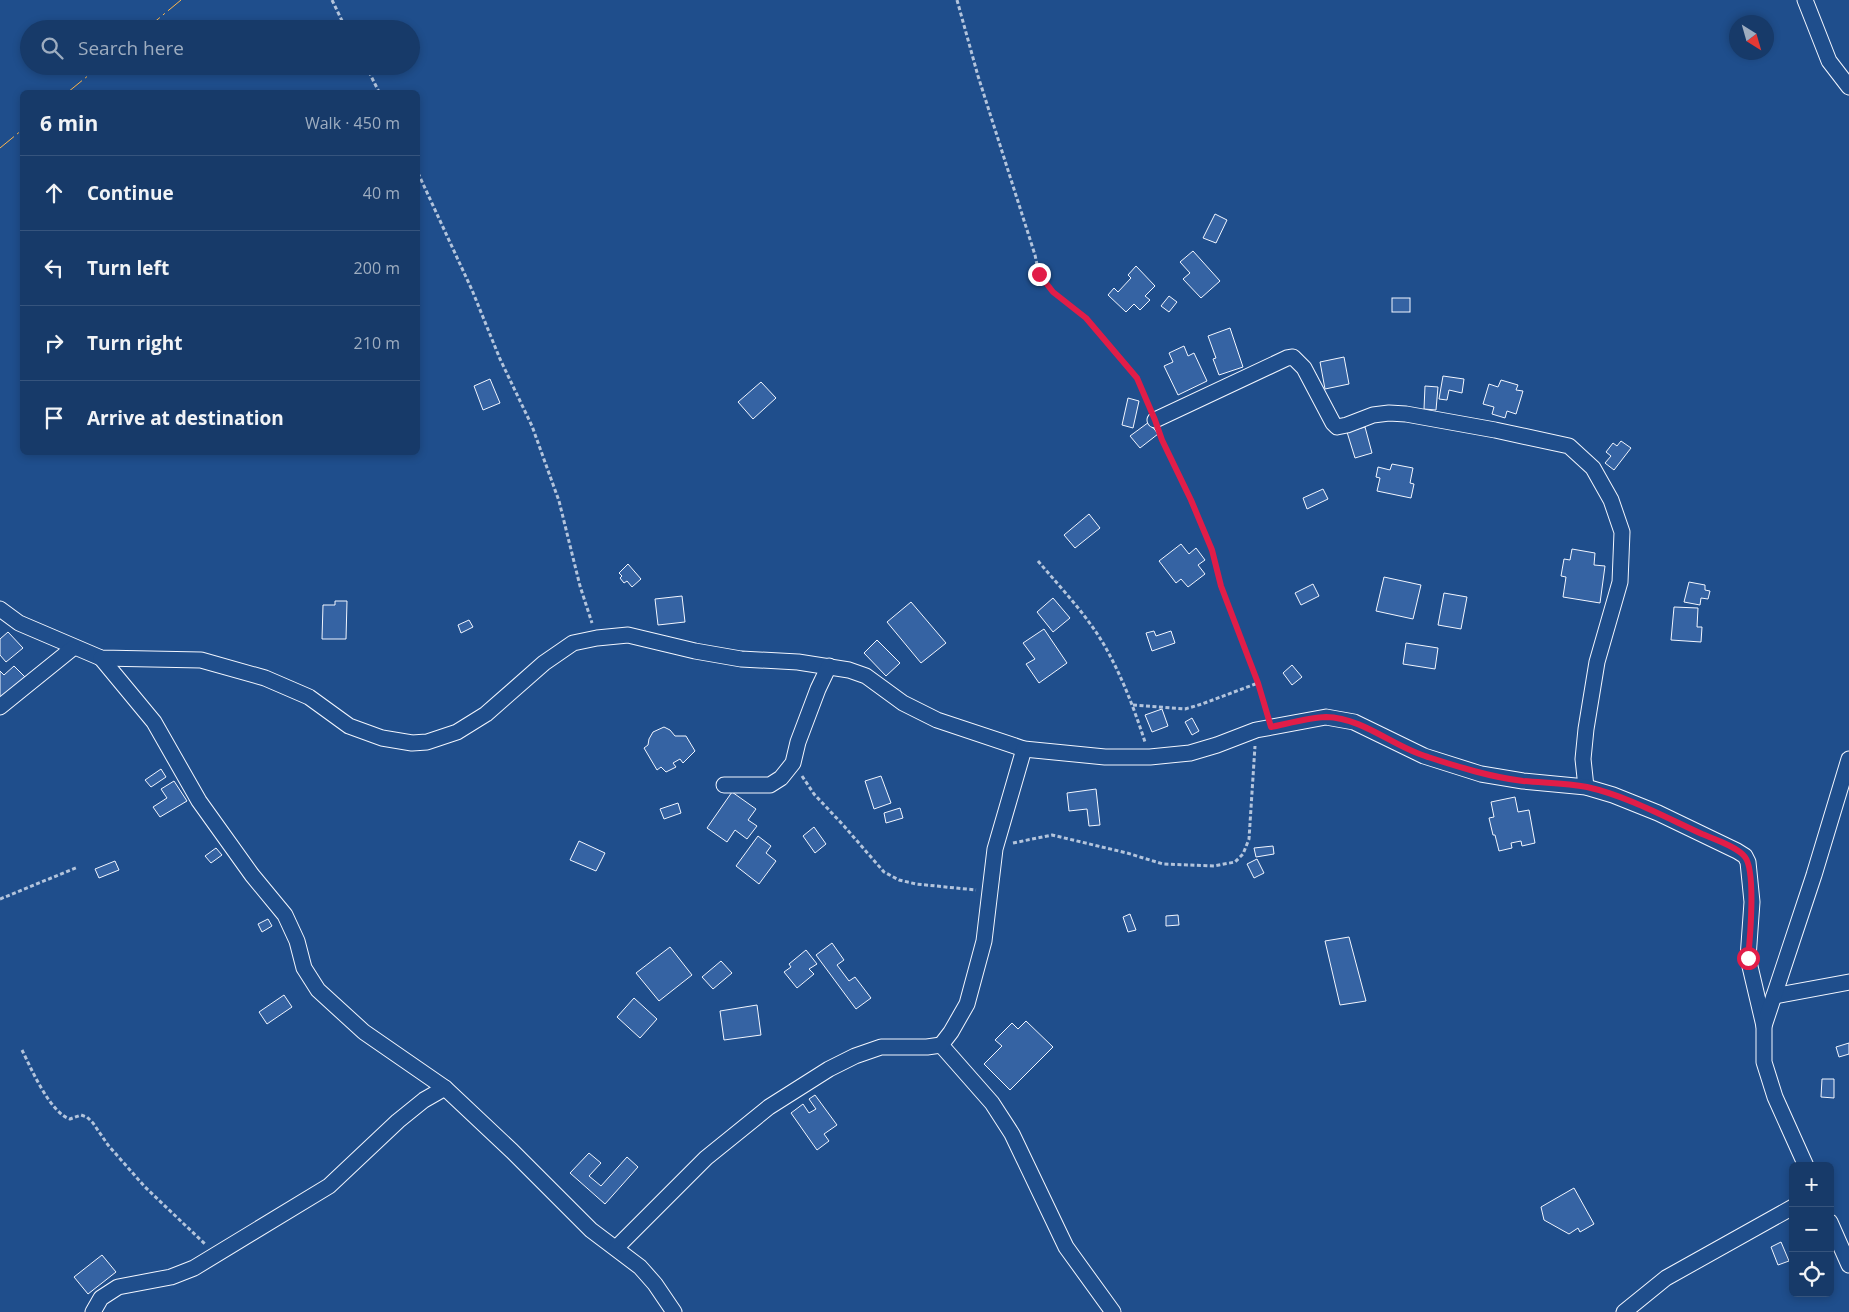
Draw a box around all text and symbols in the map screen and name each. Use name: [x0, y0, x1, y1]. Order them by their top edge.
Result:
north arrow: [1729, 15, 1774, 60]
search box: [20, 20, 420, 75]
icon: search: [38, 34, 66, 62]
text: Search here: [78, 35, 184, 61]
text: 6 min: [40, 109, 98, 137]
text: Walk · 450 m: [305, 112, 400, 134]
icon: ahead: [40, 179, 68, 207]
text: Continue: [87, 180, 174, 206]
text: 40 m: [363, 182, 400, 204]
icon: left: [40, 254, 68, 282]
text: Turn left: [87, 255, 169, 281]
text: 200 m: [354, 257, 400, 279]
route end: [1028, 263, 1051, 286]
icon: right: [40, 329, 68, 357]
text: Turn right: [87, 330, 182, 356]
text: 210 m: [354, 332, 400, 354]
icon: arrive: [40, 404, 68, 432]
text: Arrive at destination: [87, 405, 284, 431]
route start: [1737, 947, 1760, 970]
map controls: [1789, 1162, 1834, 1297]
button: +: [1789, 1162, 1834, 1207]
button: −: [1789, 1207, 1834, 1252]
button: locate: [1789, 1252, 1834, 1297]

